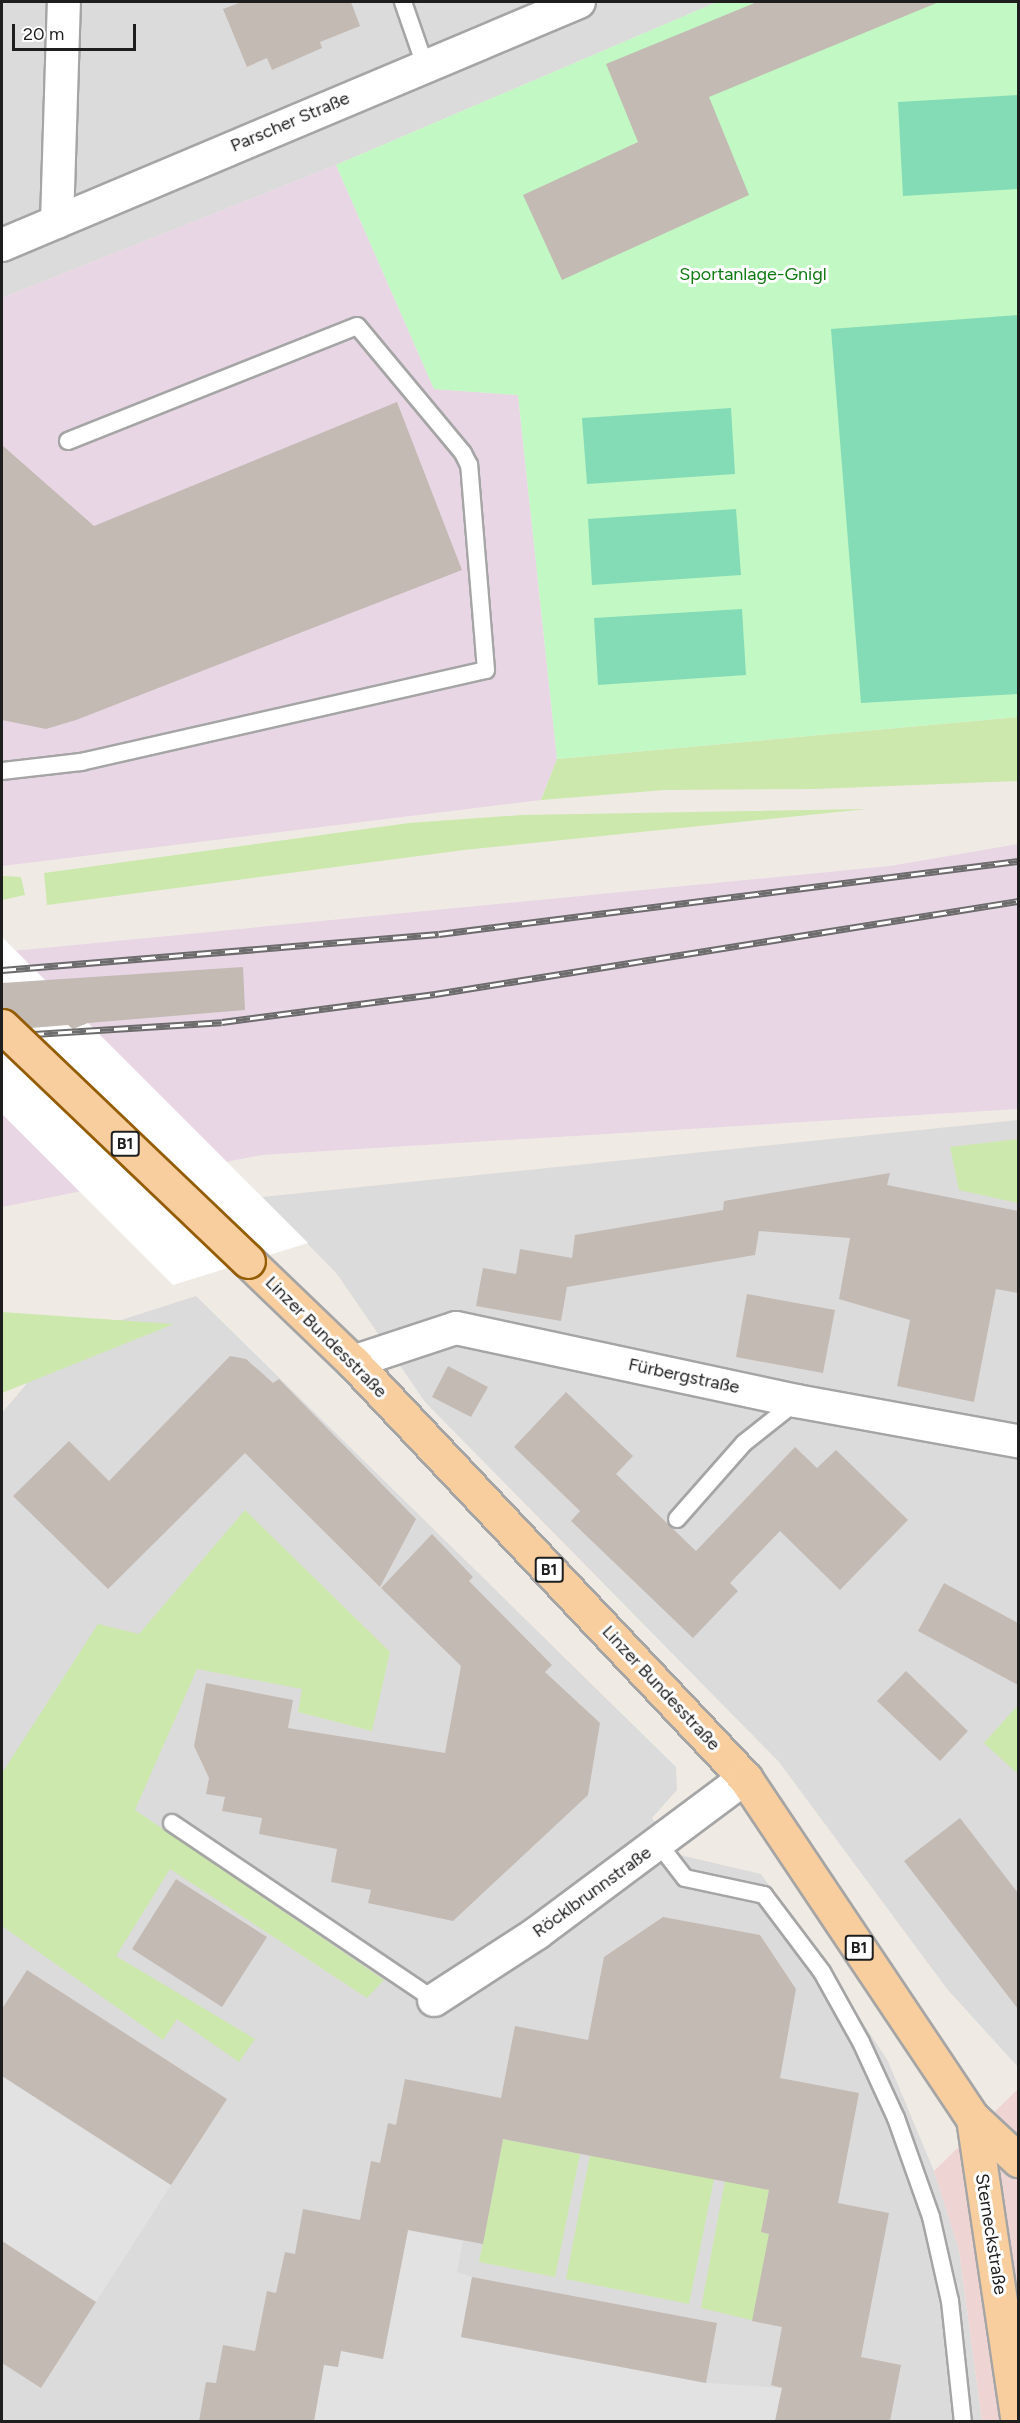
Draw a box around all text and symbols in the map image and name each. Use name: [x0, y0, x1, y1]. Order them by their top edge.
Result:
scale bar: [15, 12, 140, 50]
text: 20 m: [23, 23, 64, 45]
street label: Parscher Straße: [227, 87, 353, 157]
park label: Sportanlage-Gnigl: [679, 263, 827, 285]
road number: B1: [110, 1131, 140, 1157]
street label: Linzer Bundesstraße: [261, 1272, 391, 1402]
street label: Fürbergstraße: [626, 1354, 742, 1398]
road number: B1: [534, 1557, 564, 1583]
street label: Linzer Bundesstraße: [597, 1621, 725, 1755]
street label: Röcklbrunnstraße: [528, 1842, 656, 1942]
road number: B1: [844, 1935, 874, 1961]
street label: Sterneckstraße: [971, 2172, 1011, 2296]

